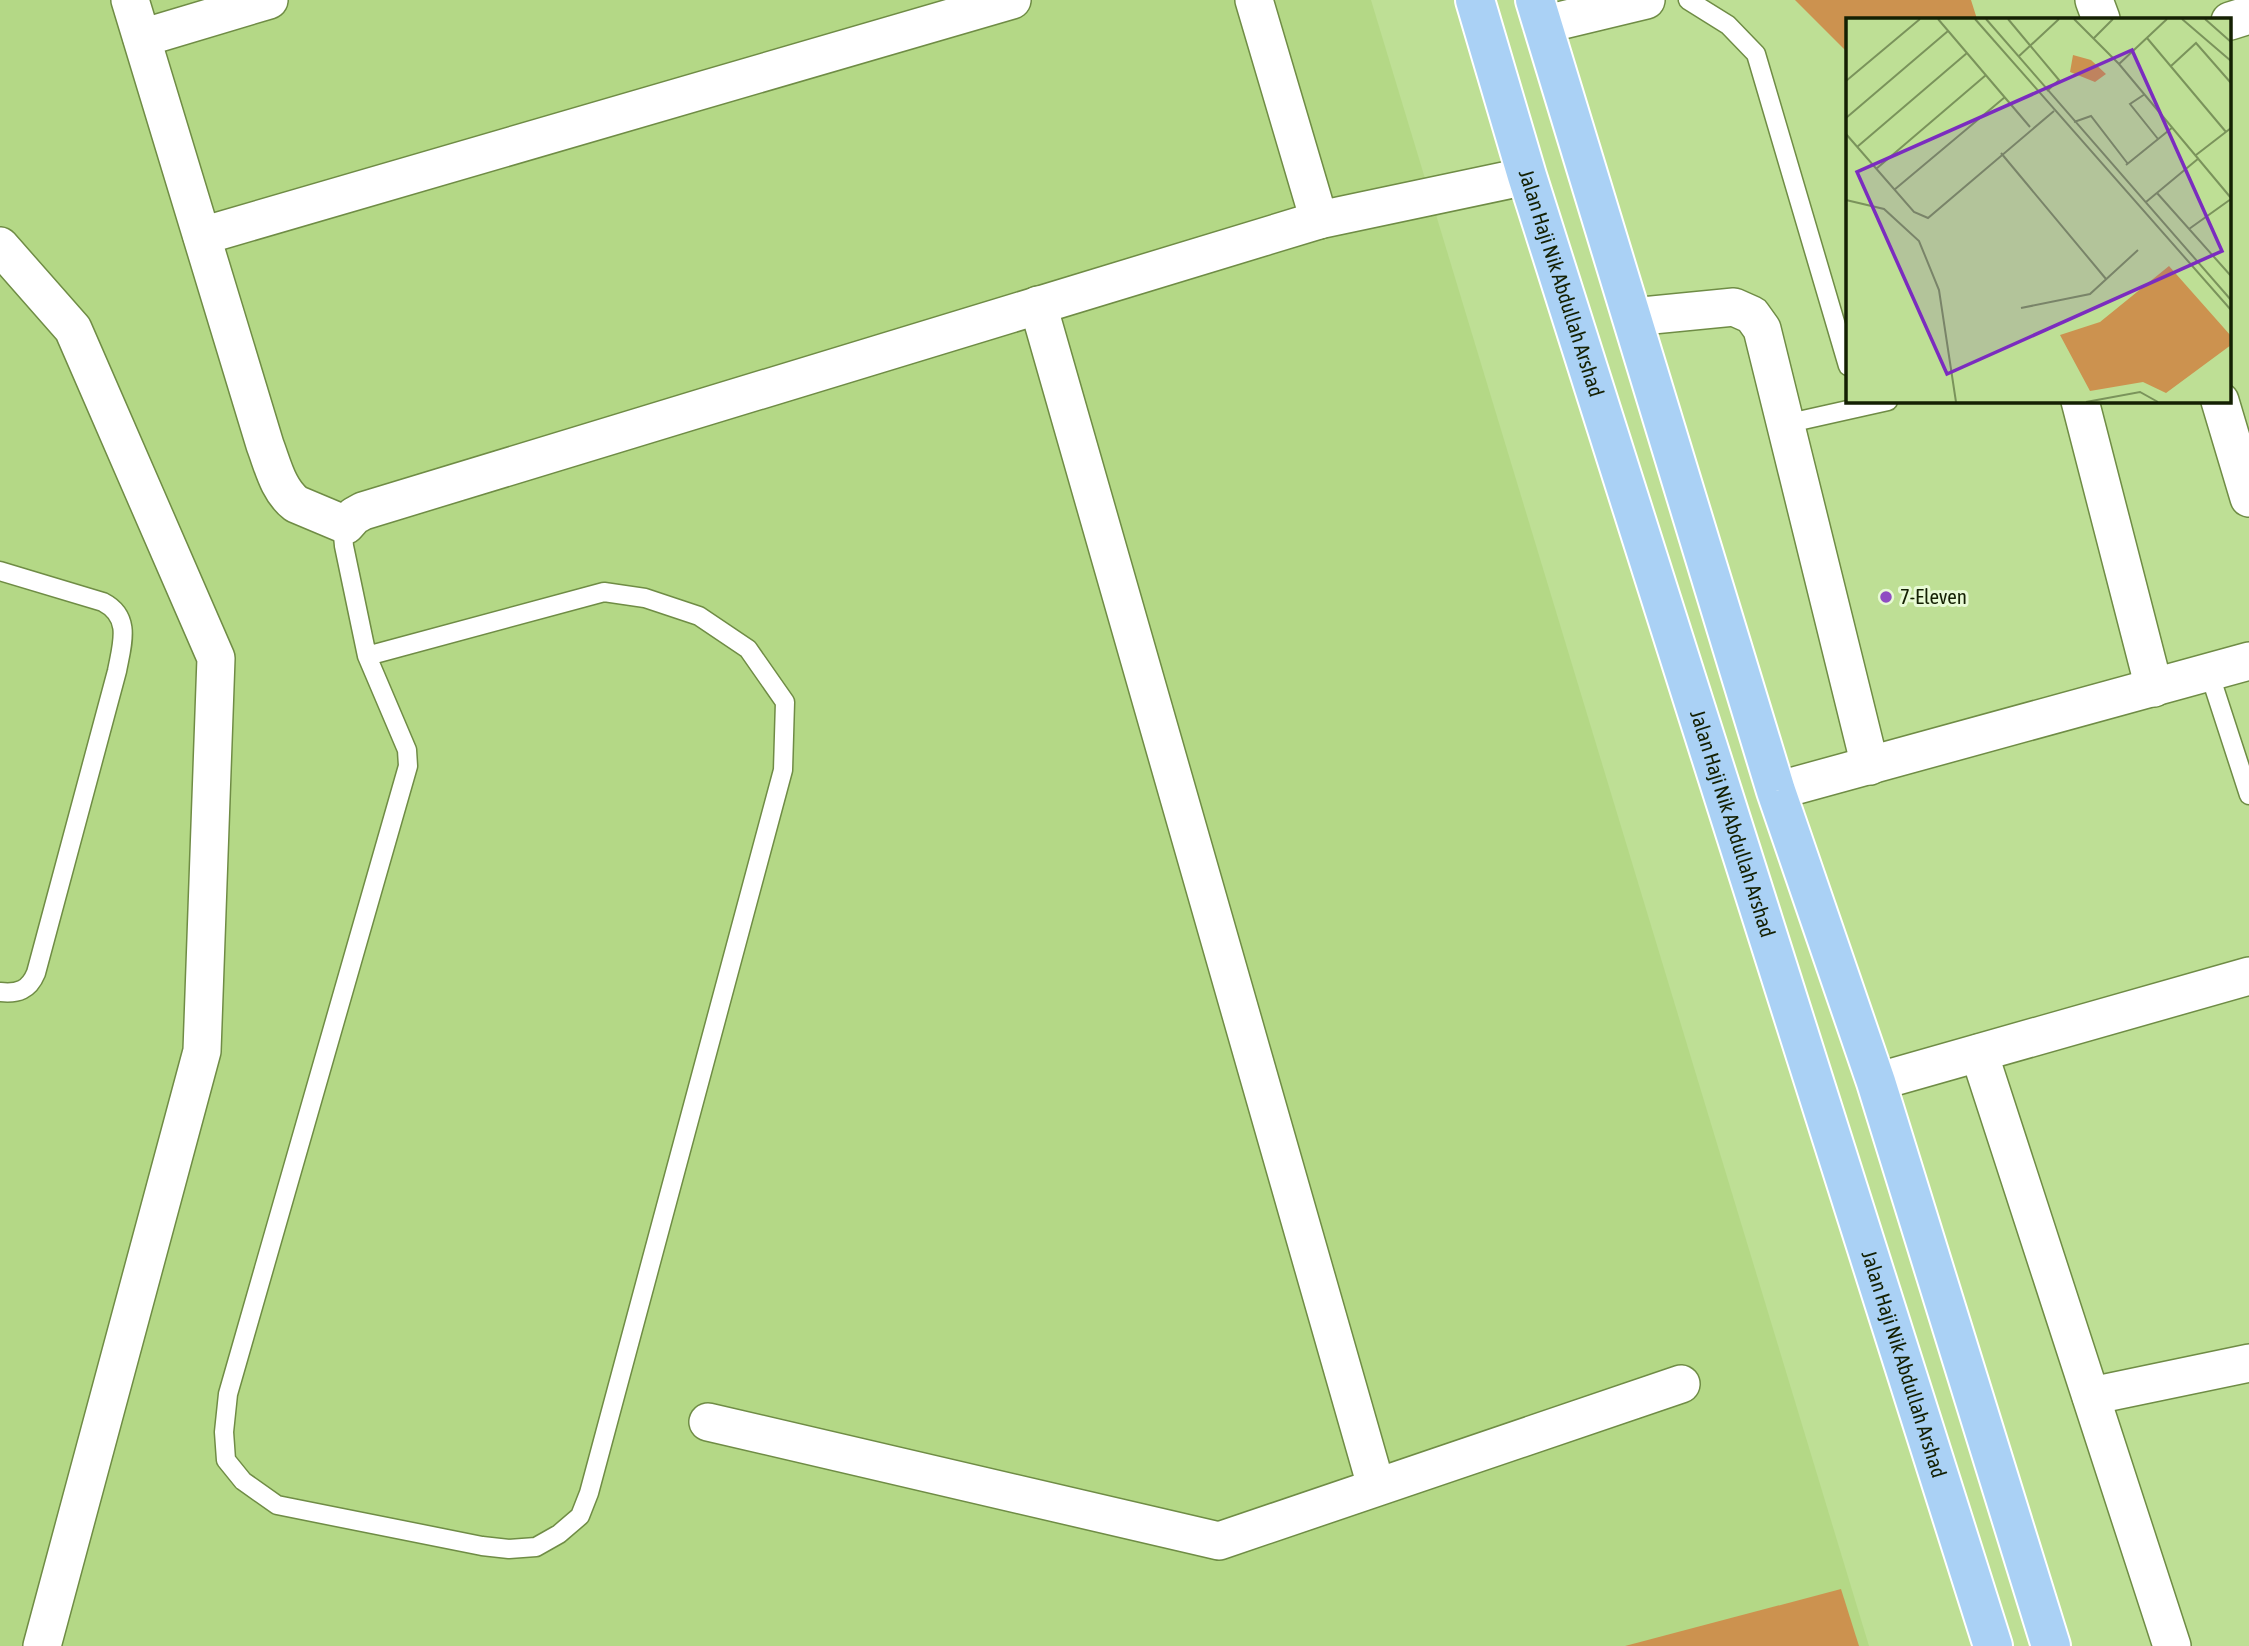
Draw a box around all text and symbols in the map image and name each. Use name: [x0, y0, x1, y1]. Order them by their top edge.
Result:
inset map: [1846, 18, 2232, 402]
street label: Jalan Haji Nik Abdullah Arshad: [1515, 167, 1609, 400]
place label: 7-Eleven: [1900, 584, 1967, 608]
marker: 7-Eleven: [1878, 589, 1894, 605]
street label: Jalan Haji Nik Abdullah Arshad: [1686, 707, 1781, 940]
street label: Jalan Haji Nik Abdullah Arshad: [1857, 1247, 1952, 1481]

